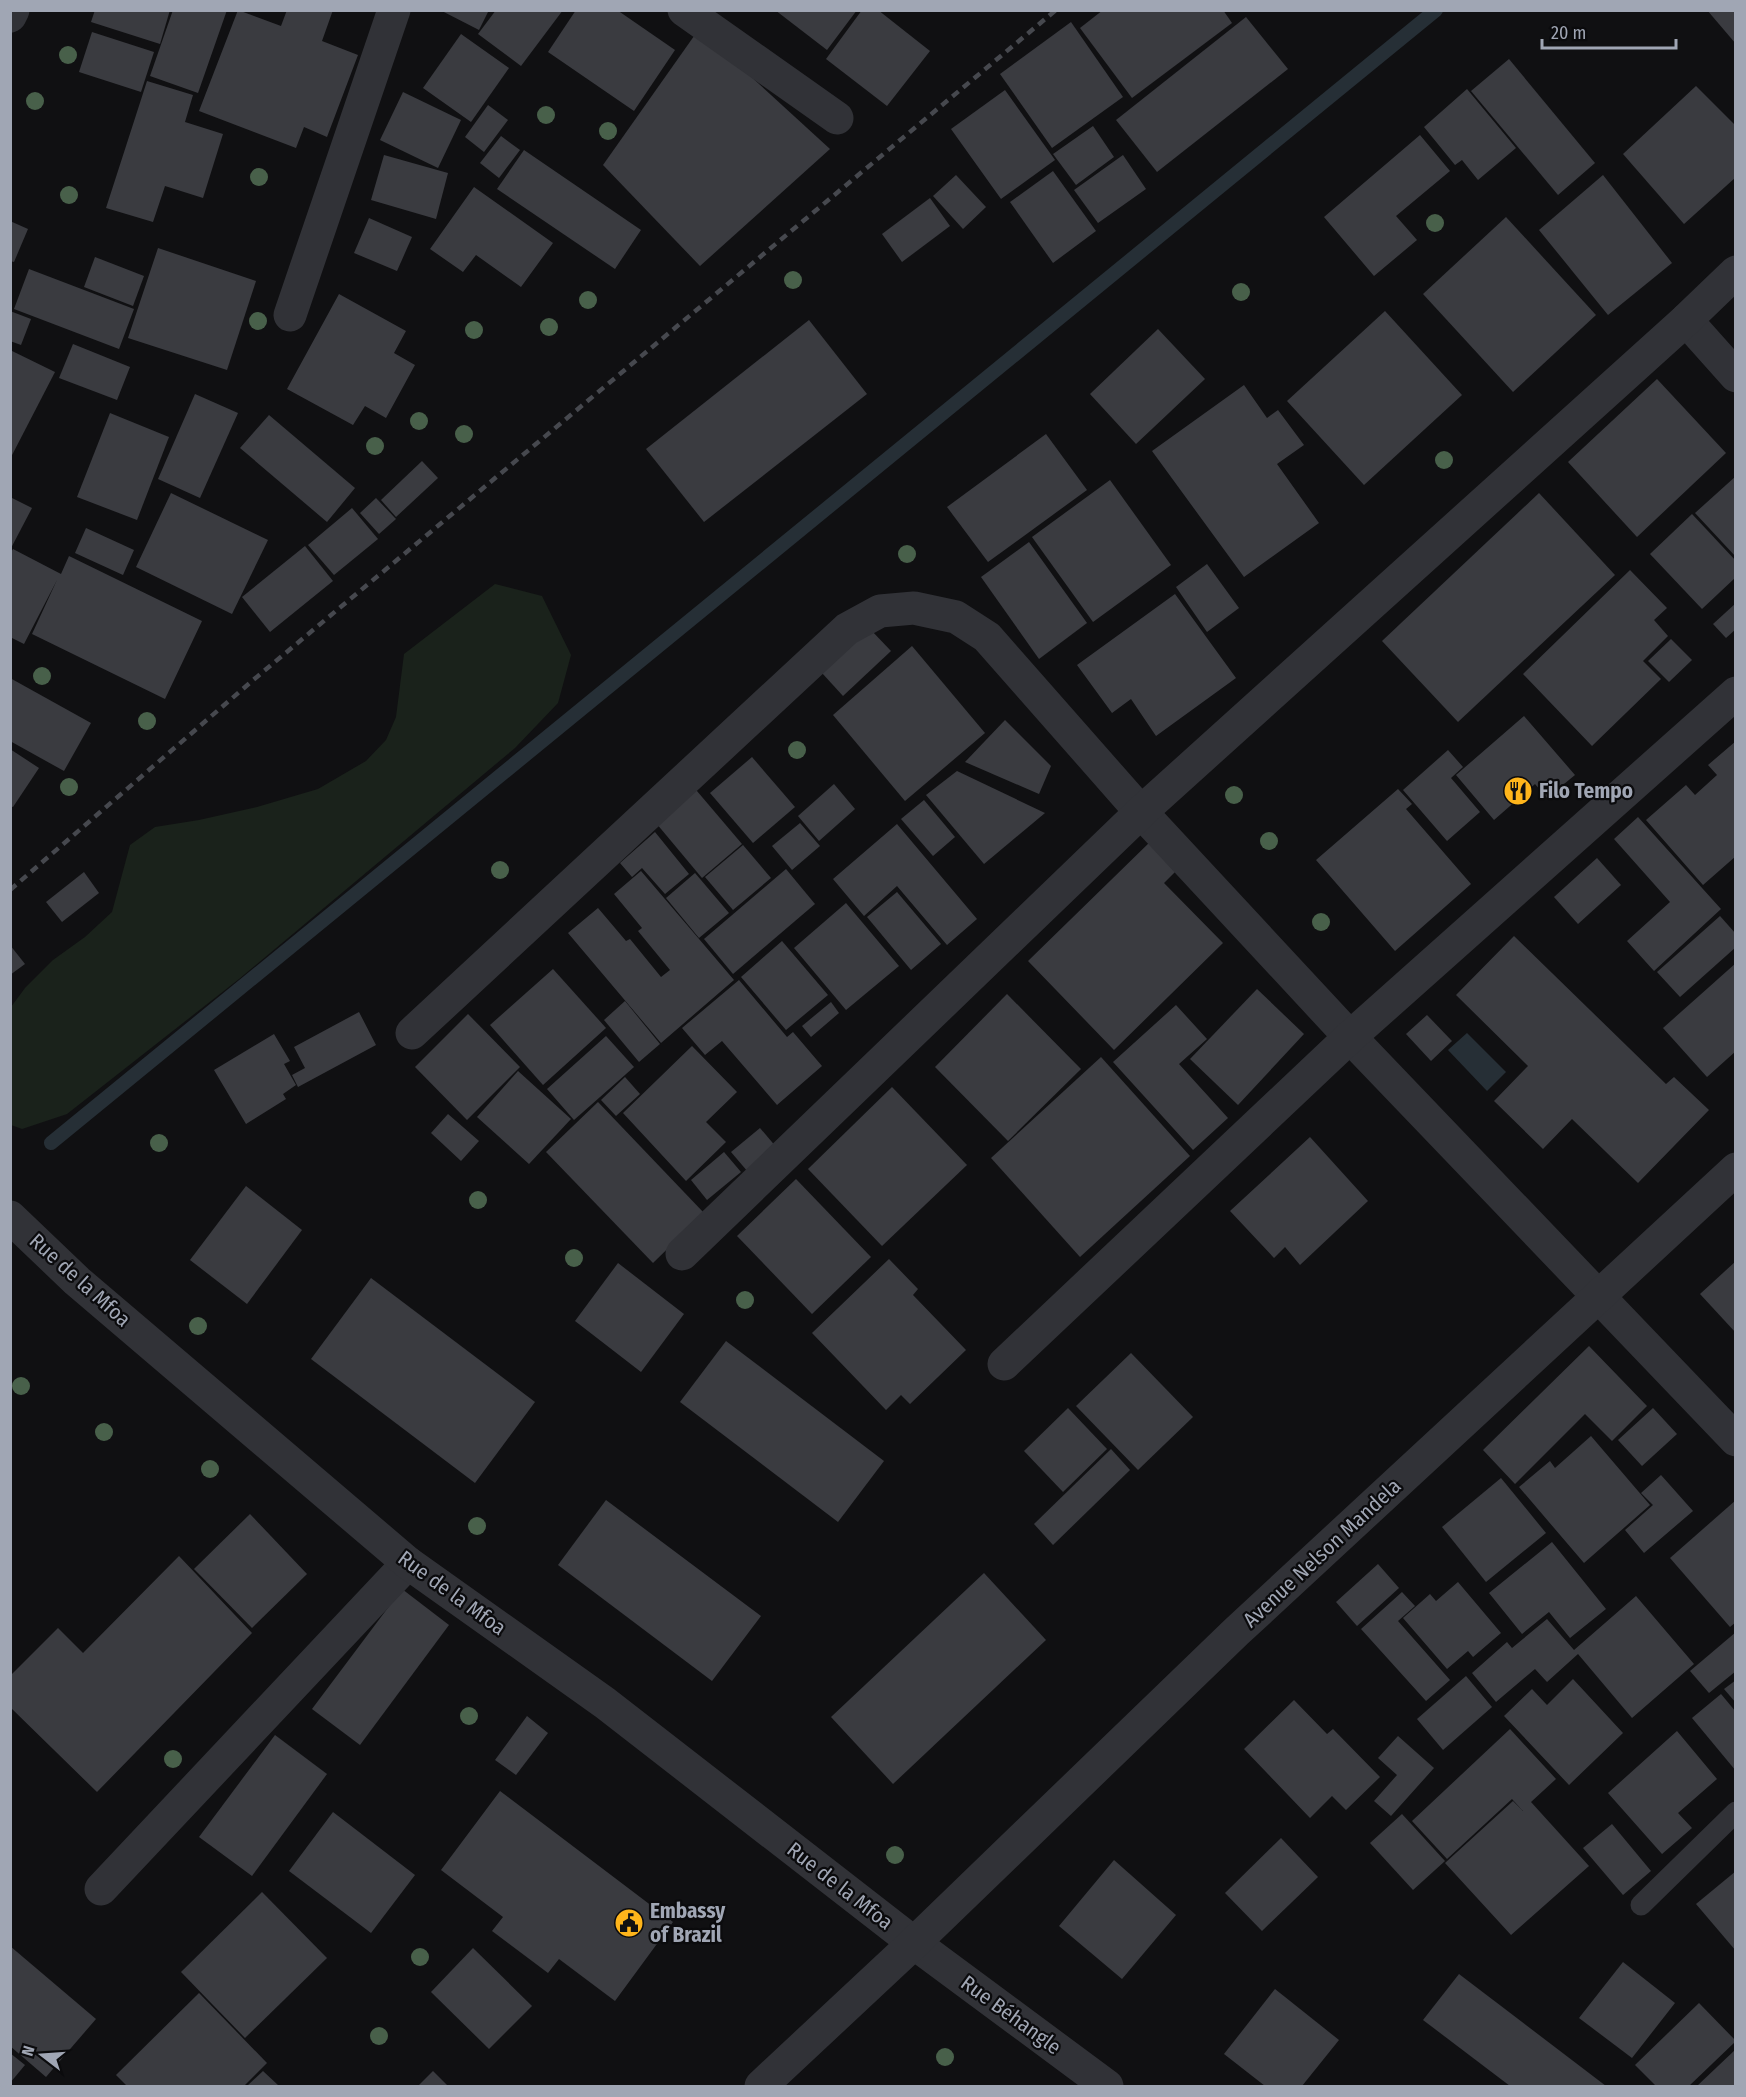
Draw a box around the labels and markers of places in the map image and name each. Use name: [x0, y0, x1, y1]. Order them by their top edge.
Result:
restaurant icon: Filo Tempo: [1502, 775, 1534, 807]
place label: Filo Tempo: [1539, 778, 1633, 804]
place label: Embassy of Brazil: [650, 1898, 726, 1948]
public building icon: Embassy of Brazil: [613, 1907, 645, 1939]

